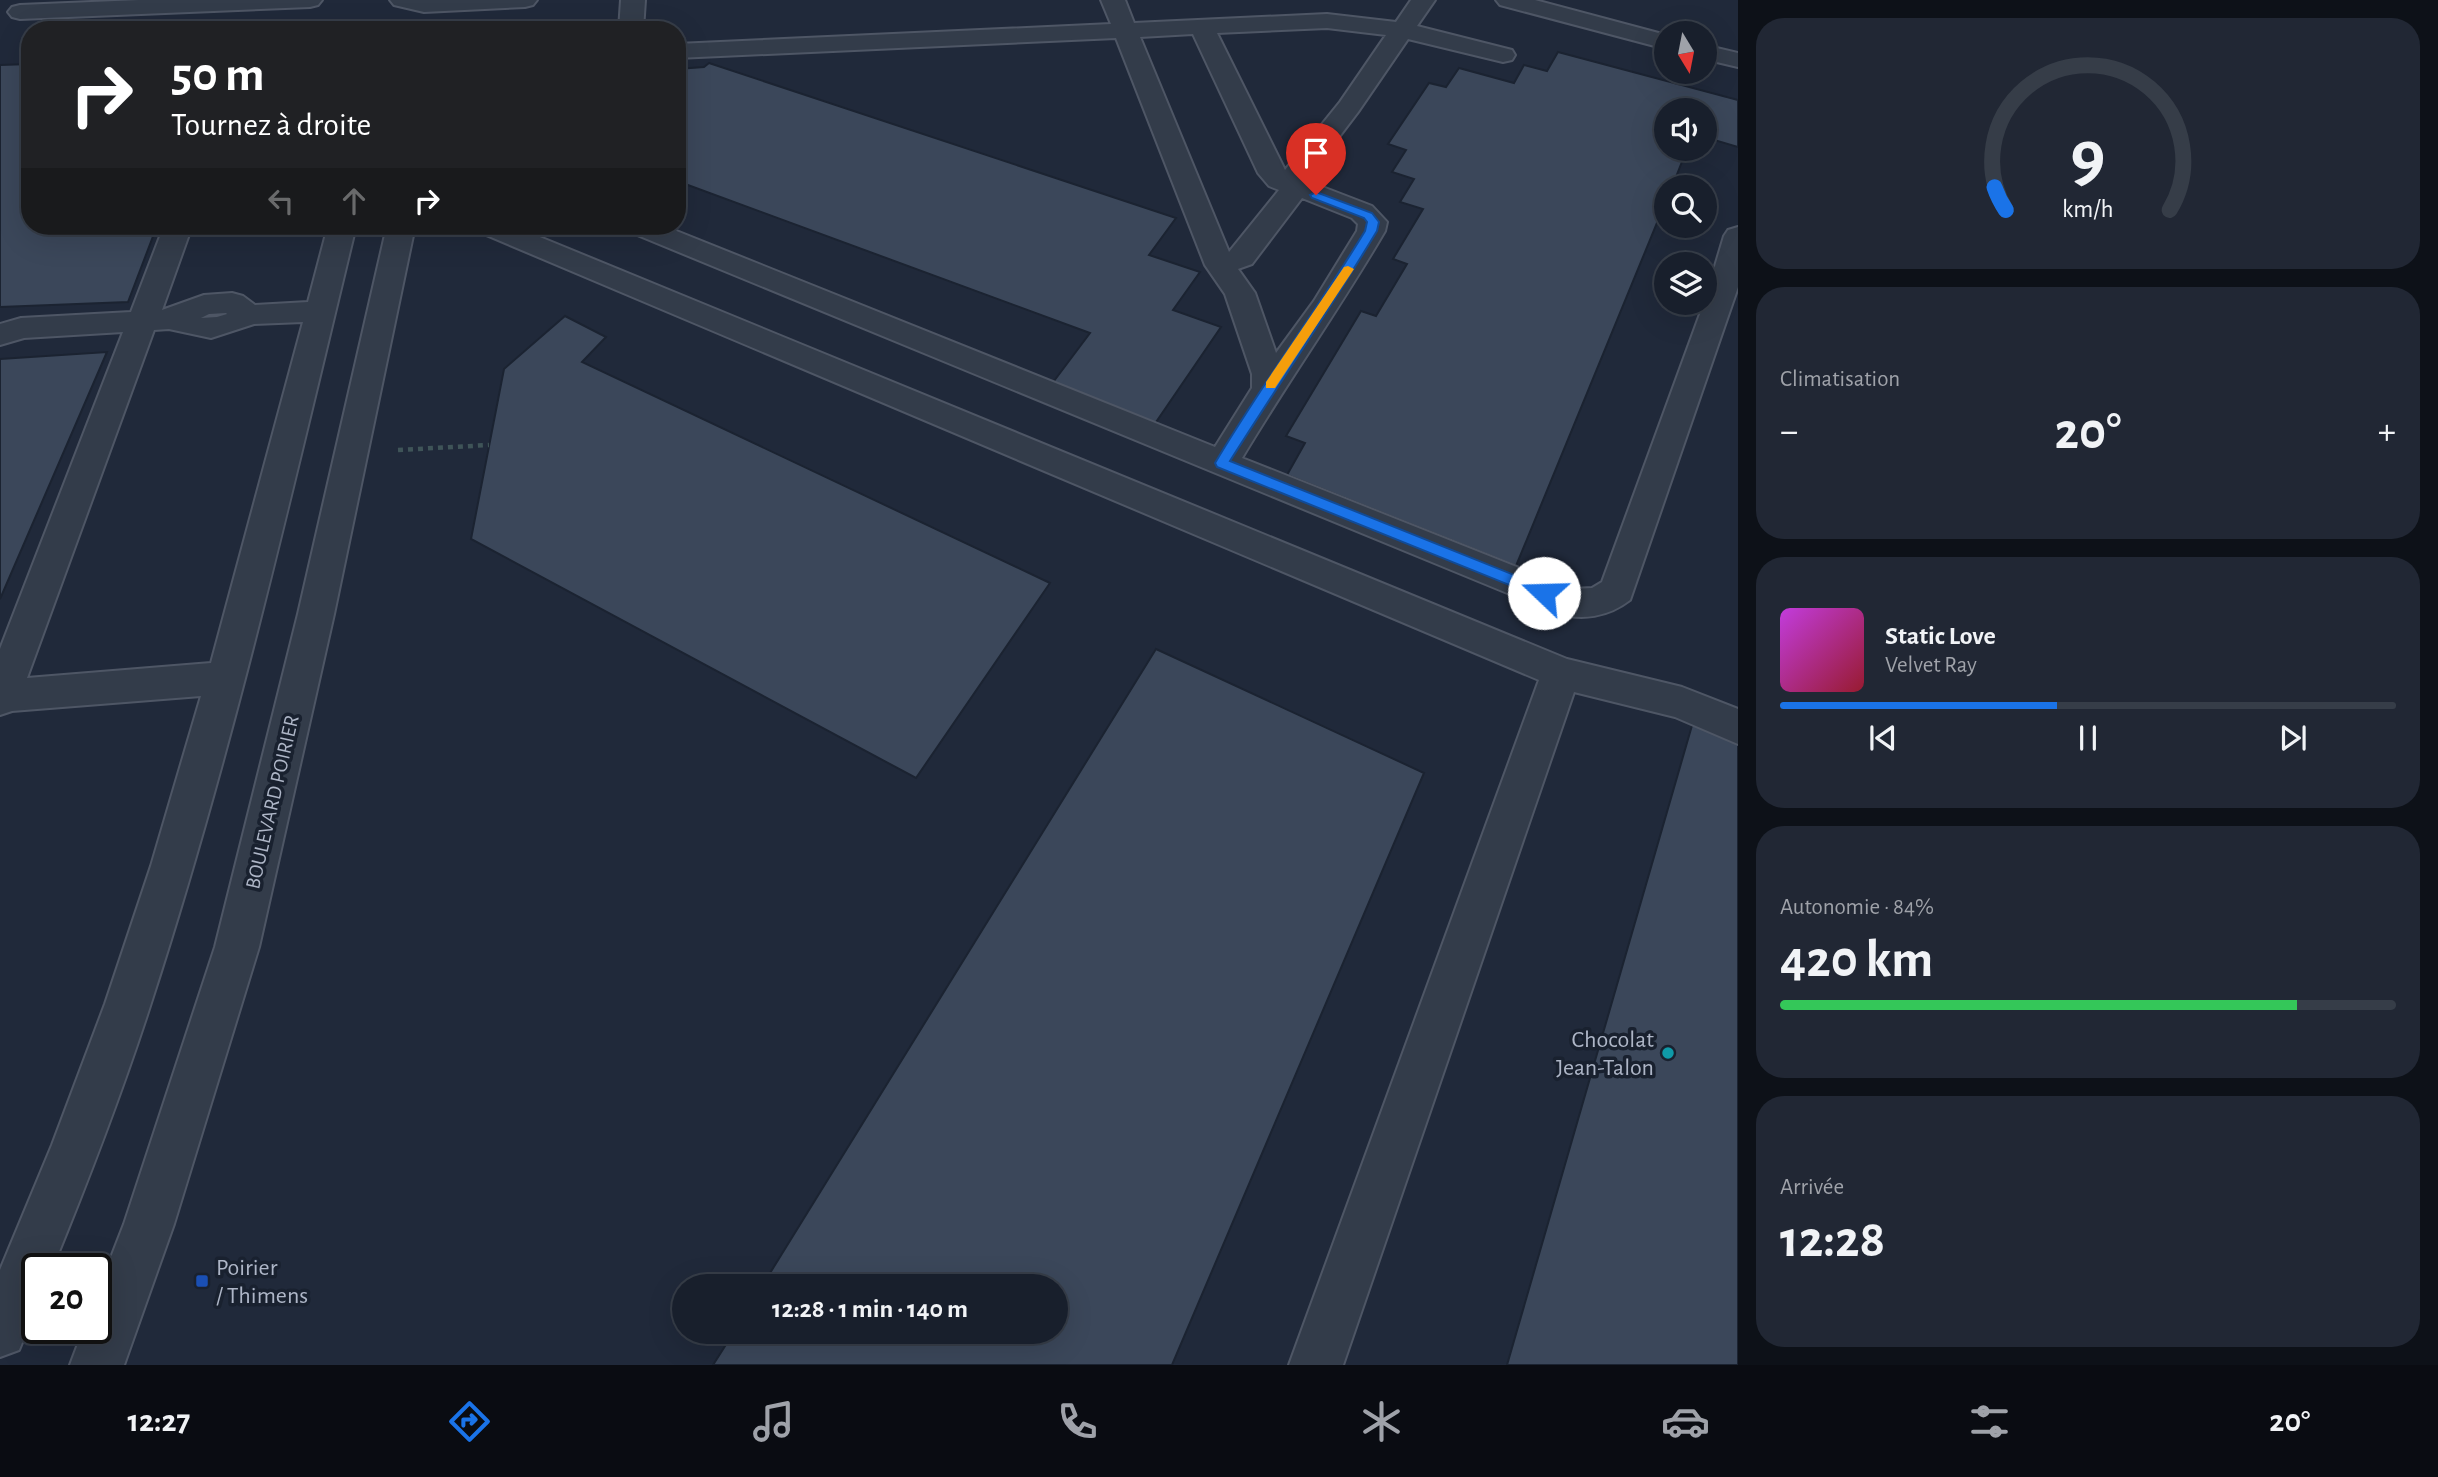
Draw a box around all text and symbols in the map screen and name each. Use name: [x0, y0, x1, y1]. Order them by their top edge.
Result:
north arrow: [1654, 21, 1717, 84]
map controls: [1654, 21, 1717, 315]
icon: right: [56, 49, 147, 140]
text: 50 m: [171, 51, 265, 100]
button: sound: [1654, 98, 1717, 161]
text: Tournez à droite: [171, 109, 371, 141]
text: 9: [2070, 122, 2106, 195]
pin: [1286, 123, 1346, 195]
icon: arrive: [1297, 134, 1335, 172]
button: search: [1654, 175, 1717, 238]
icon: left: [262, 182, 300, 220]
icon: ahead: [335, 182, 373, 220]
icon: right: [408, 182, 446, 220]
text: km/h: [2062, 197, 2114, 222]
button: layers: [1654, 252, 1717, 315]
text: Climatisation: [1780, 368, 1900, 391]
text: 20°: [2055, 406, 2121, 458]
text: −: [1780, 413, 1798, 451]
text: +: [2378, 413, 2396, 451]
position arrow: [1507, 556, 1581, 630]
text: Static Love: [1885, 623, 1996, 649]
text: Velvet Ray: [1885, 654, 1977, 677]
street label: BOULEVARD POIRIER: [242, 713, 303, 891]
icon: previous: [1864, 719, 1902, 757]
icon: pause: [2069, 719, 2107, 757]
icon: next: [2274, 719, 2312, 757]
text: Autonomie · 84%: [1780, 896, 1934, 919]
text: 420 km: [1780, 934, 1933, 986]
place label: Chocolat Jean-Talon: [1556, 1028, 1654, 1080]
marker: Chocolat Jean-Talon: [1660, 1045, 1676, 1061]
text: Arrivée: [1780, 1176, 1844, 1199]
text: 12:28: [1780, 1214, 1885, 1266]
speed limit sign: 20: [21, 1253, 112, 1344]
place label: Poirier / Thimens: [216, 1256, 308, 1308]
marker: Poirier / Thimens: [194, 1273, 210, 1289]
text: 12:28 · 1 min · 140 m: [772, 1296, 968, 1322]
icon: directions: [445, 1397, 494, 1446]
icon: music: [749, 1397, 798, 1446]
icon: phone: [1053, 1397, 1102, 1446]
icon: climate: [1357, 1397, 1406, 1446]
icon: car: [1661, 1397, 1710, 1446]
icon: filters: [1965, 1397, 2014, 1446]
text: 12:27: [128, 1405, 190, 1437]
text: 20°: [2269, 1405, 2310, 1437]

